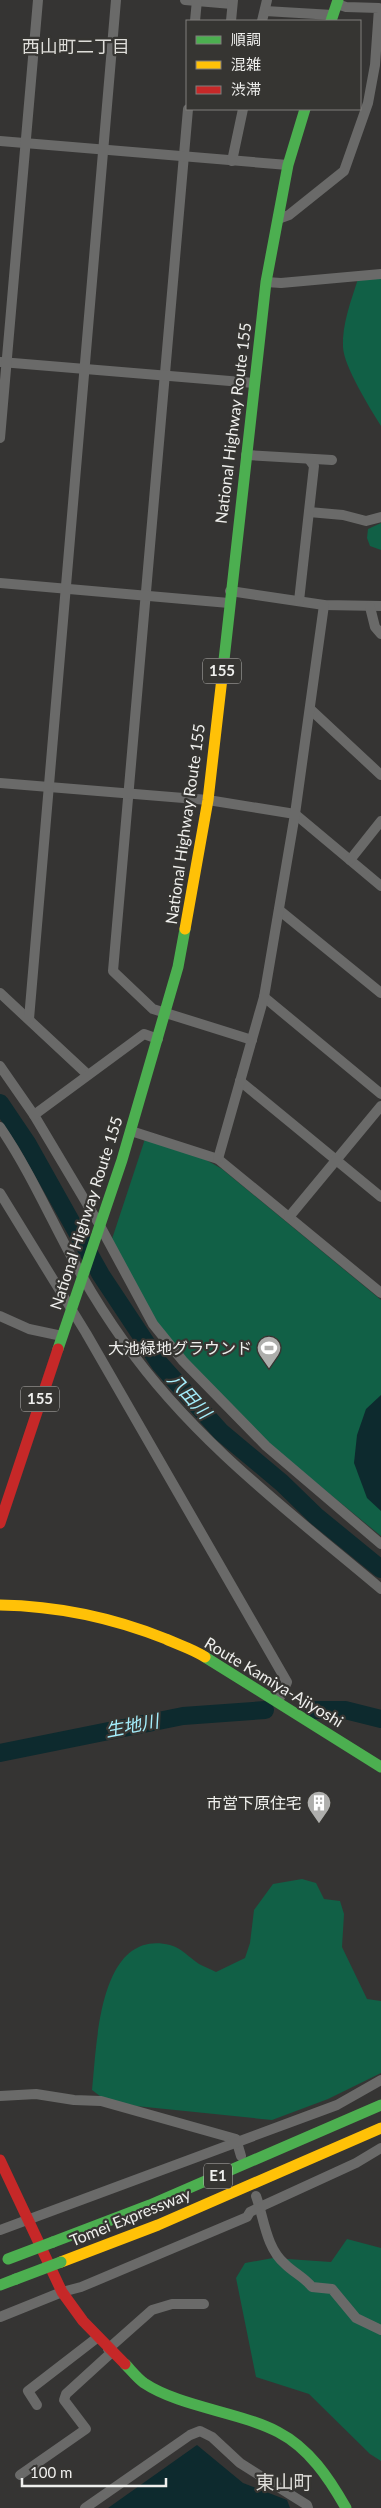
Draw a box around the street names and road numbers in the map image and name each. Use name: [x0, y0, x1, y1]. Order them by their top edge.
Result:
street label: National Highway Route 155: [211, 321, 254, 525]
road number: 155: [203, 658, 241, 684]
street label: National Highway Route 155: [161, 722, 208, 925]
street label: National Highway Route 155: [45, 1114, 126, 1312]
road number: 155: [21, 1386, 59, 1412]
street label: Route Kamiya-Ajiyoshi: [201, 1633, 347, 1731]
road number: E1: [204, 2164, 232, 2188]
street label: Tomei Expressway: [67, 2183, 194, 2249]

